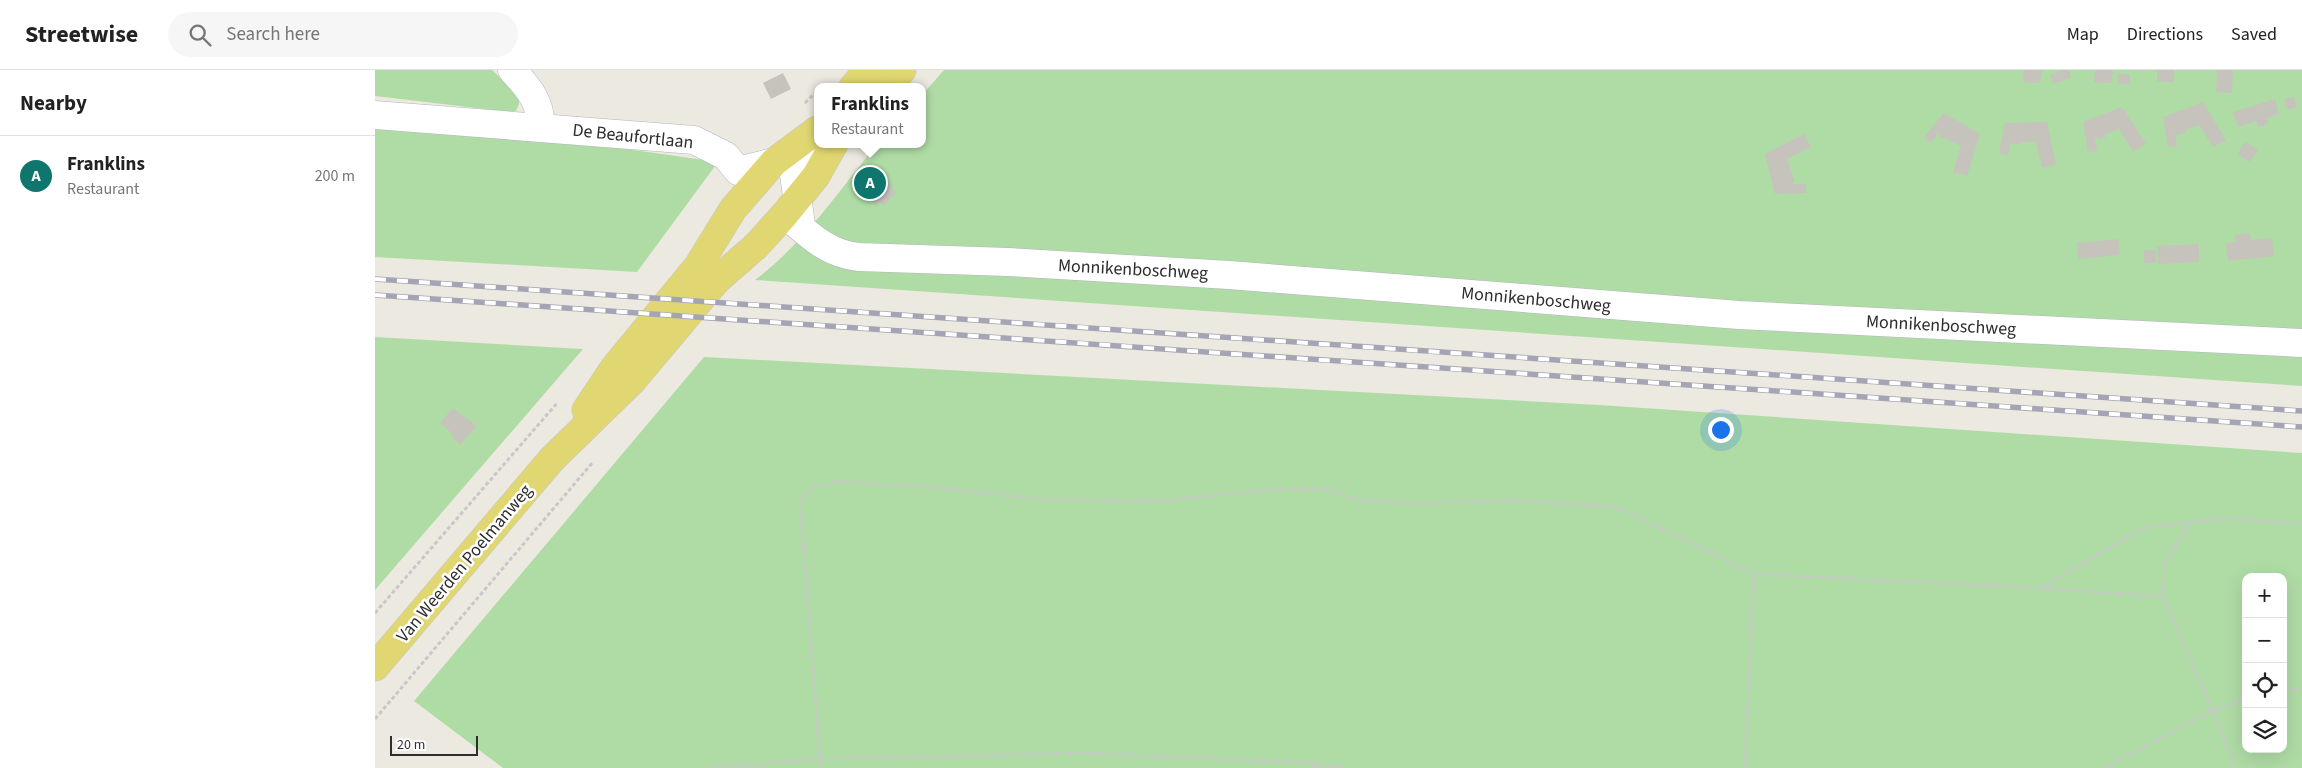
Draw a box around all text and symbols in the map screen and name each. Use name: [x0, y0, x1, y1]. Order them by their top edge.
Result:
search box: [168, 12, 518, 57]
text: Streetwise: [25, 17, 138, 52]
icon: search: [186, 21, 214, 49]
text: Search here: [226, 21, 320, 48]
text: Map: [2067, 22, 2099, 47]
text: Directions: [2127, 22, 2203, 47]
text: Saved: [2231, 22, 2277, 47]
popup: [814, 83, 926, 148]
text: Nearby: [20, 88, 87, 118]
text: Franklins: [831, 91, 909, 118]
street label: De Beaufortlaan: [571, 118, 695, 155]
text: Restaurant: [831, 118, 904, 140]
text: Franklins: [67, 151, 145, 178]
pin: A: [854, 164, 886, 202]
text: A: [31, 165, 41, 187]
text: 200 m: [315, 165, 355, 187]
text: Restaurant: [67, 178, 140, 200]
street label: Monnikenboschweg: [1057, 253, 1209, 286]
street label: Monnikenboschweg: [1460, 280, 1612, 318]
street label: Monnikenboschweg: [1865, 309, 2017, 342]
your location: [1708, 417, 1734, 443]
street label: Van Weerden Poelmanweg: [391, 479, 538, 648]
map controls: [2242, 573, 2287, 753]
button: +: [2242, 573, 2287, 618]
button: −: [2242, 618, 2287, 663]
button: locate: [2242, 663, 2287, 708]
button: layers: [2242, 708, 2287, 753]
scale bar: [390, 733, 477, 756]
text: 20 m: [397, 735, 425, 755]

